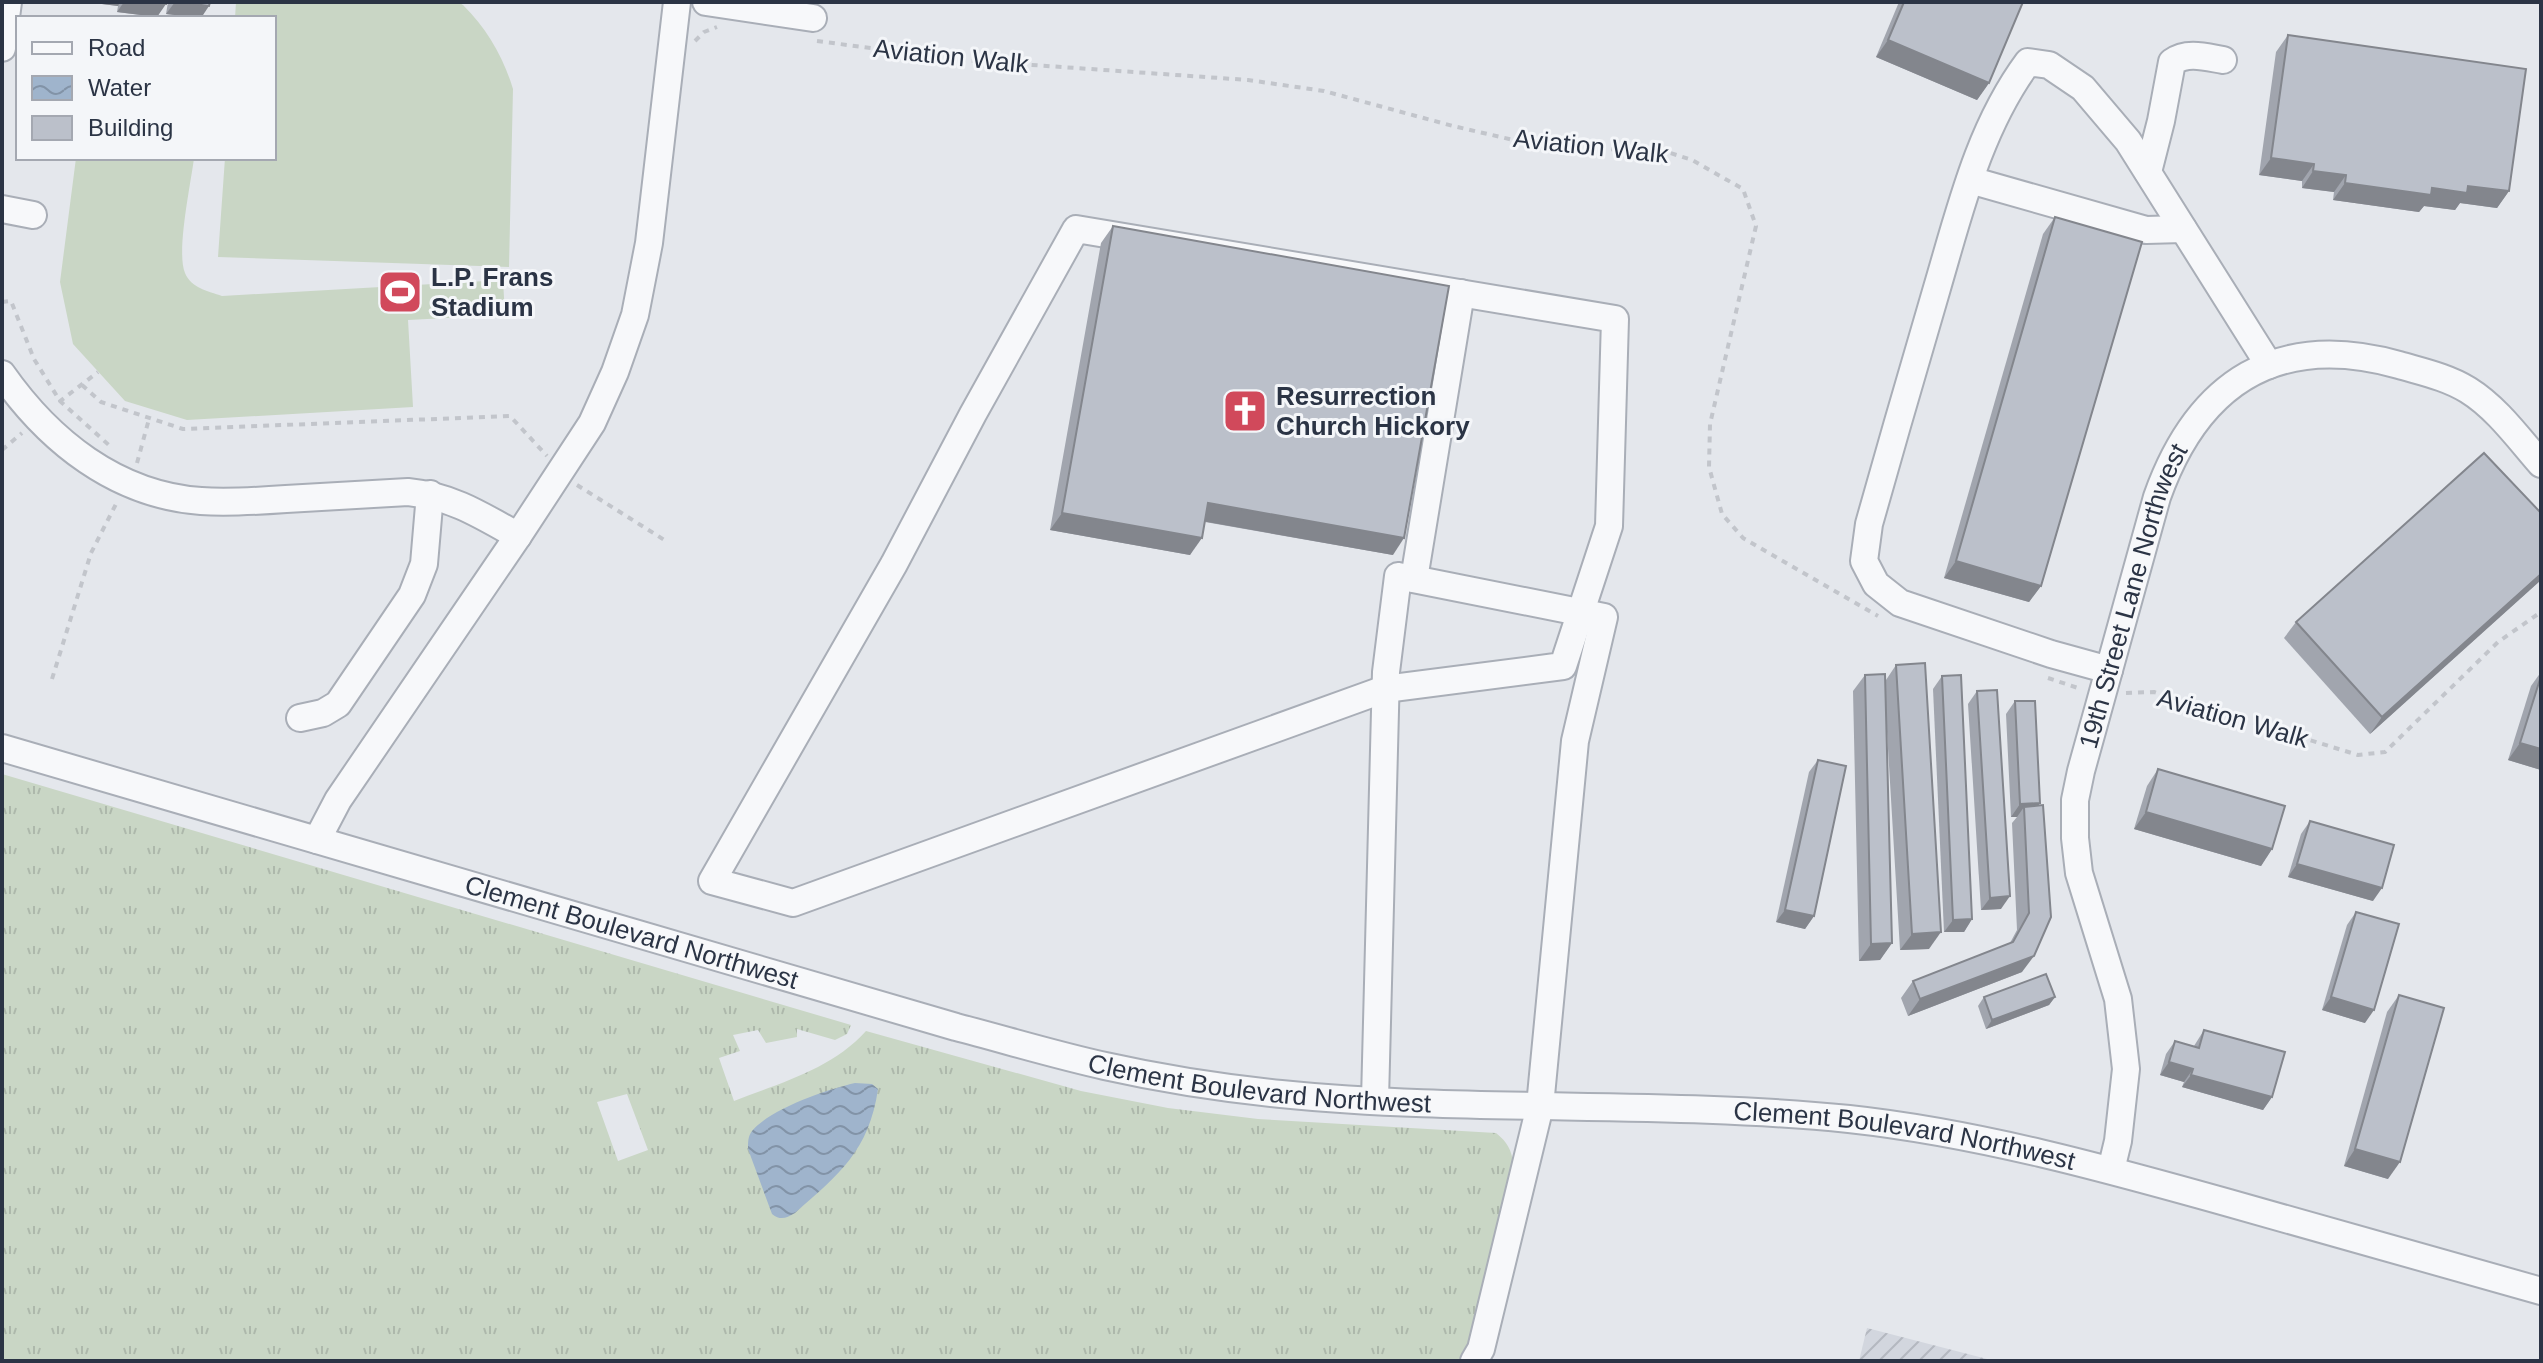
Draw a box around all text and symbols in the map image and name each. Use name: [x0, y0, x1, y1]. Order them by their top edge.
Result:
legend: [16, 16, 276, 160]
street label: Aviation Walk: [872, 33, 1031, 79]
text: Road: [88, 34, 145, 61]
text: Water: [88, 74, 151, 101]
text: Building: [88, 114, 173, 141]
street label: Aviation Walk: [1512, 123, 1671, 169]
place label: L.P. Frans Stadium: [431, 262, 553, 322]
sports icon: L.P. Frans Stadium: [376, 268, 424, 316]
place label: Resurrection Church Hickory: [1276, 381, 1470, 441]
church icon: Resurrection Church Hickory: [1221, 387, 1269, 435]
street label: 19th Street Lane Northwest: [2073, 437, 2194, 752]
street label: Aviation Walk: [2154, 682, 2313, 754]
street label: Clement Boulevard Northwest: [462, 869, 802, 995]
street label: Clement Boulevard Northwest: [1085, 1048, 1432, 1119]
street label: Clement Boulevard Northwest: [1733, 1096, 2079, 1176]

